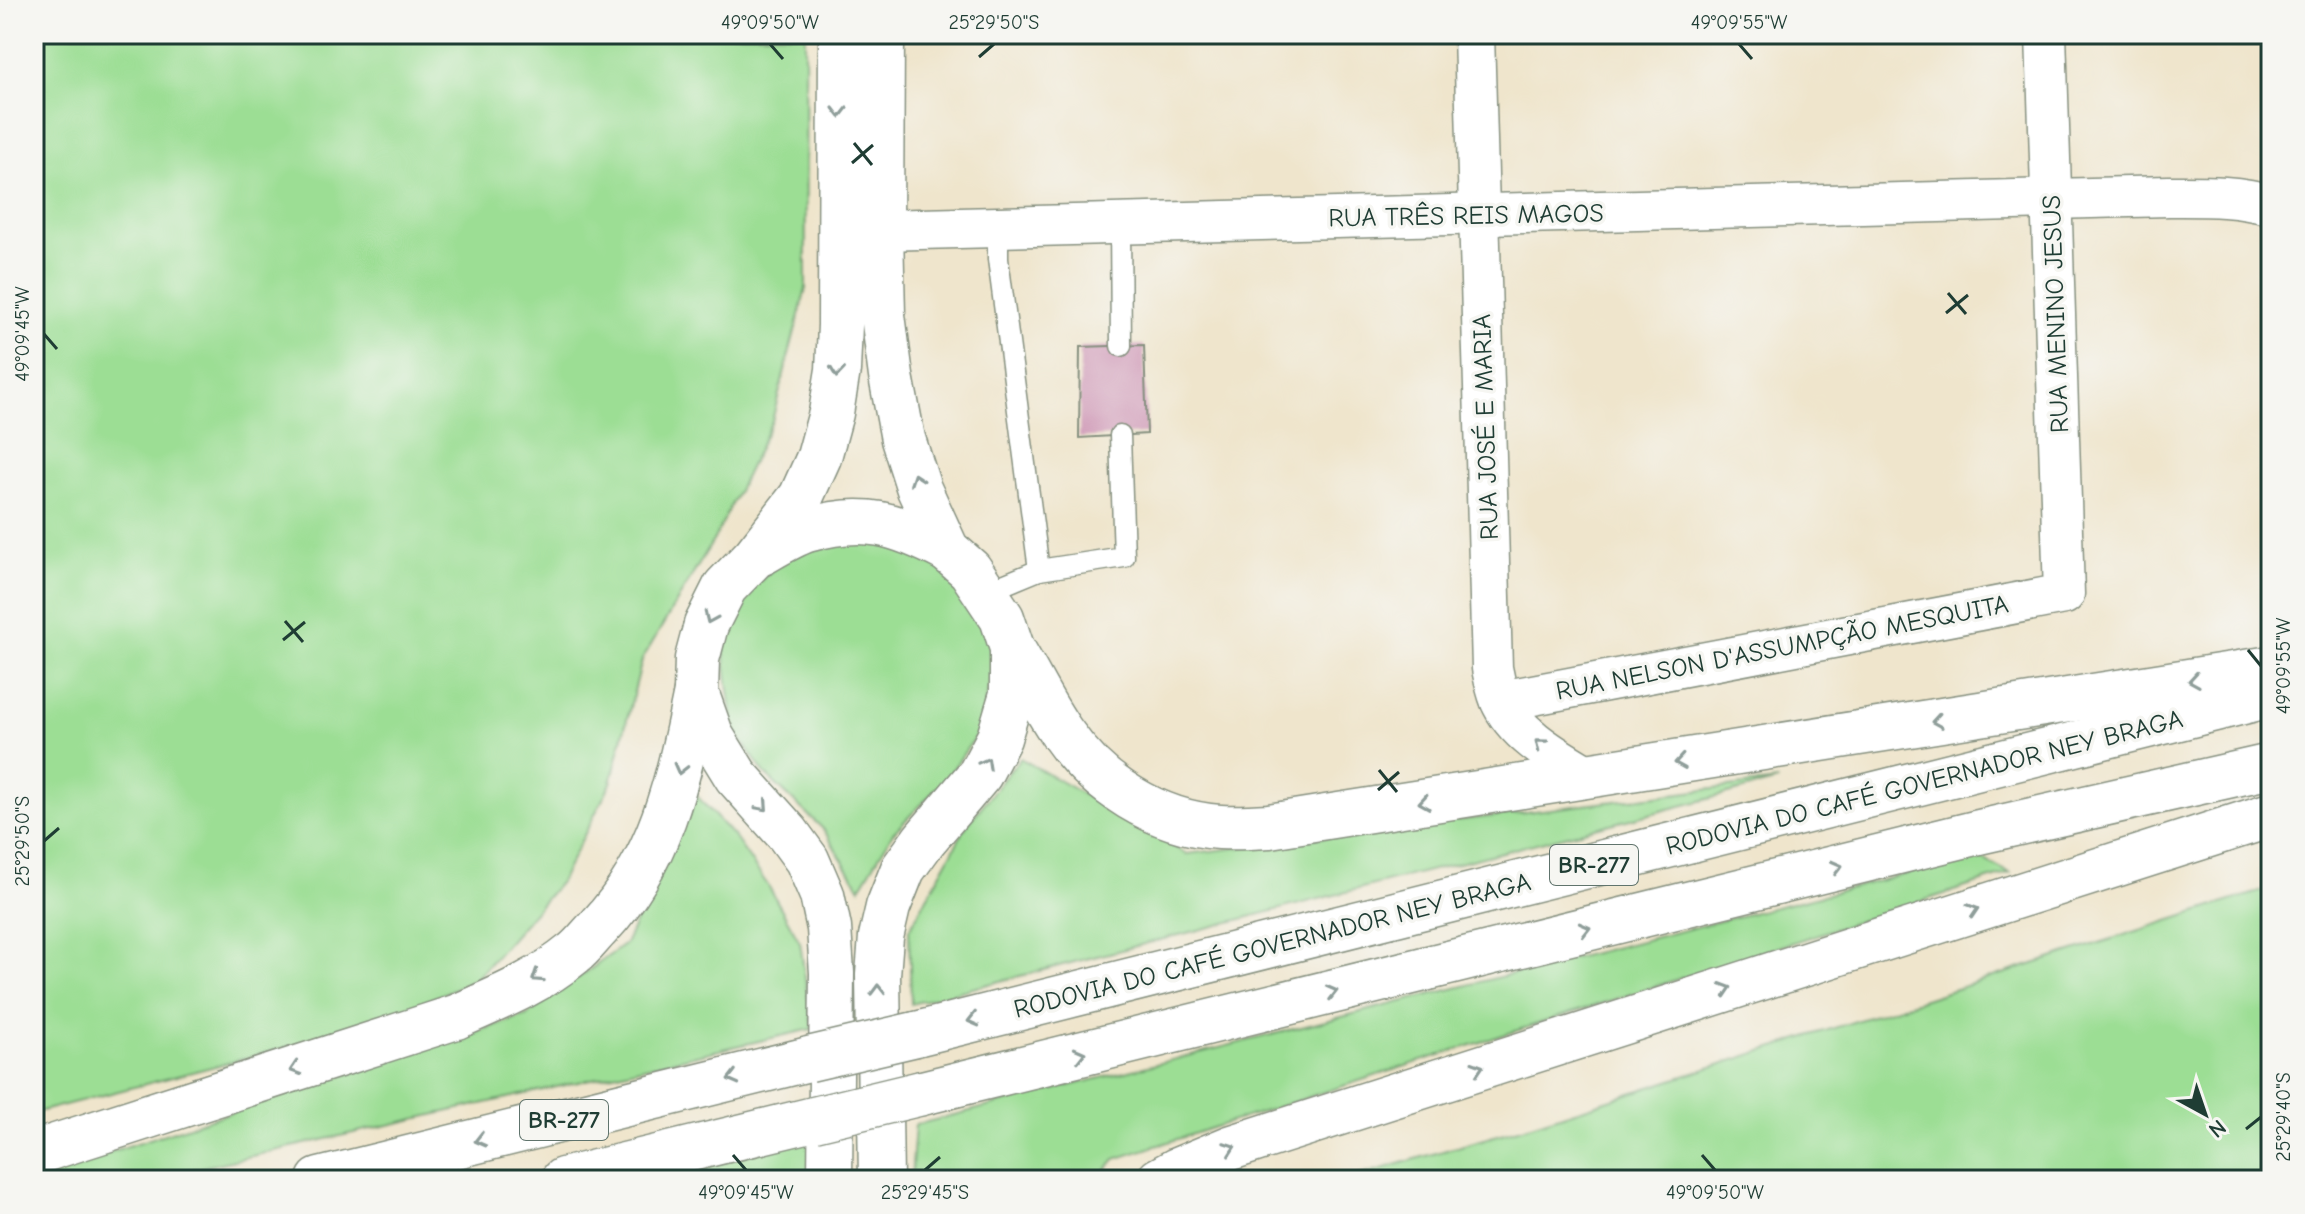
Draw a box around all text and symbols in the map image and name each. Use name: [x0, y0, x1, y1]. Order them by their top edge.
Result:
text: 49°09'50"W: [721, 11, 820, 34]
text: 25°29'50"S: [949, 11, 1039, 34]
text: 49°09'55"W: [1691, 11, 1788, 34]
one-way arrow: [831, 106, 849, 119]
street label: RUA MENINO JESUS: [2037, 194, 2075, 434]
street label: RUA TRÊS REIS MAGOS: [1328, 198, 1604, 233]
text: 49°09'45"W: [11, 286, 34, 382]
street label: RUA JOSÉ E MARIA: [1466, 313, 1505, 541]
one-way arrow: [828, 366, 845, 379]
one-way arrow: [909, 473, 925, 487]
street label: RUA NELSON D'ASSUMPÇÃO MESQUITA: [1553, 588, 2011, 707]
one-way arrow: [704, 609, 720, 624]
text: 49°09'55"W: [2272, 617, 2295, 714]
one-way arrow: [2187, 671, 2201, 688]
street label: RODOVIA DO CAFÉ GOVERNADOR NEY BRAGA: [1662, 703, 2186, 862]
one-way arrow: [1930, 712, 1944, 729]
one-way arrow: [1535, 739, 1549, 754]
one-way arrow: [1674, 753, 1687, 770]
one-way arrow: [976, 757, 992, 771]
one-way arrow: [672, 761, 689, 775]
one-way arrow: [1417, 793, 1430, 810]
text: 25°29'50"S: [11, 796, 34, 886]
one-way arrow: [753, 797, 768, 812]
road number: BR-277: [1550, 845, 1638, 885]
one-way arrow: [1830, 859, 1843, 876]
street label: RODOVIA DO CAFÉ GOVERNADOR NEY BRAGA: [1010, 866, 1534, 1025]
one-way arrow: [1966, 903, 1979, 919]
one-way arrow: [1577, 922, 1591, 939]
one-way arrow: [531, 968, 546, 983]
one-way arrow: [1718, 982, 1732, 998]
one-way arrow: [869, 983, 887, 996]
one-way arrow: [1325, 984, 1339, 1001]
one-way arrow: [967, 1011, 980, 1028]
one-way arrow: [1072, 1046, 1086, 1063]
one-way arrow: [289, 1060, 302, 1076]
one-way arrow: [1470, 1062, 1484, 1078]
one-way arrow: [726, 1069, 740, 1086]
text: 25°29'40"S: [2272, 1072, 2295, 1162]
north arrow: [2165, 1074, 2245, 1154]
road number: BR-277: [520, 1100, 608, 1140]
text: N: [2203, 1114, 2231, 1143]
one-way arrow: [474, 1131, 488, 1148]
one-way arrow: [1223, 1141, 1237, 1158]
text: 49°09'45"W: [698, 1181, 794, 1204]
text: 25°29'45"S: [881, 1181, 969, 1204]
text: 49°09'50"W: [1666, 1181, 1765, 1204]

